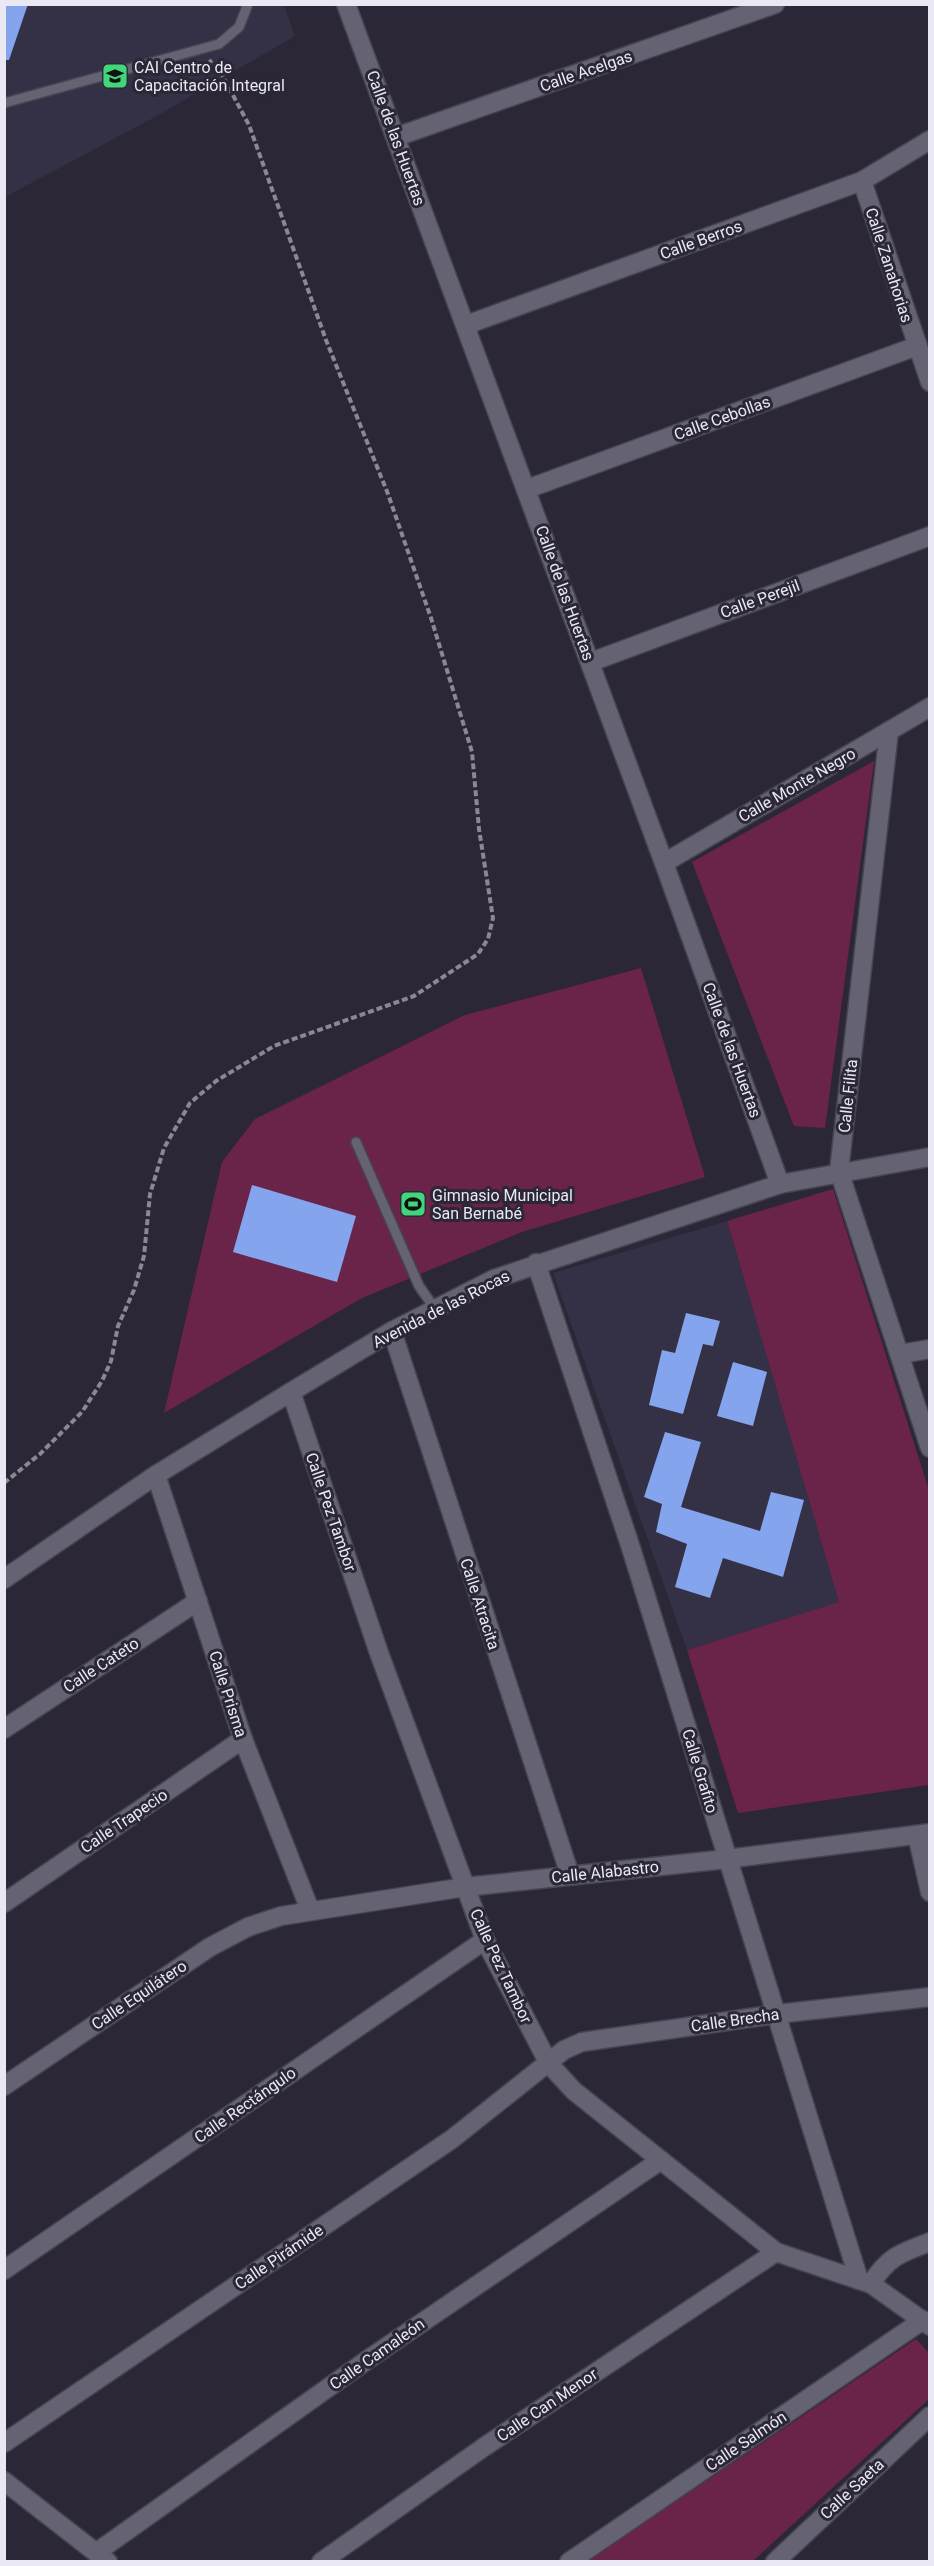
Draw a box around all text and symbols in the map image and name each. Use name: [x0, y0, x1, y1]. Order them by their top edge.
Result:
street label: Calle Acelgas: [537, 46, 635, 96]
place label: CAI Centro de Capacitación Integral: [134, 58, 285, 95]
school or university icon: CAI Centro de Capacitación Integral: [100, 61, 130, 91]
street label: Calle de las Huertas: [363, 68, 429, 208]
street label: Calle Zanahorias: [862, 205, 916, 325]
street label: Calle Berros: [657, 216, 745, 264]
street label: Calle Cebollas: [671, 392, 773, 444]
street label: Calle de las Huertas: [532, 523, 598, 663]
street label: Calle Perejil: [718, 576, 802, 622]
street label: Calle Monte Negro: [735, 744, 859, 826]
street label: Calle de las Huertas: [699, 980, 765, 1120]
street label: Calle Filita: [835, 1058, 861, 1134]
place label: Gimnasio Municipal San Bernabé: [432, 1186, 573, 1223]
sports icon: Gimnasio Municipal San Bernabé: [398, 1189, 428, 1219]
street label: Avenida de las Rocas: [369, 1266, 513, 1352]
street label: Calle Pez Tambor: [302, 1450, 360, 1574]
street label: Calle Atracita: [456, 1556, 504, 1652]
street label: Calle Cateto: [60, 1634, 142, 1696]
street label: Calle Prisma: [205, 1648, 251, 1740]
street label: Calle Grafito: [678, 1727, 722, 1815]
street label: Calle Trapecio: [77, 1785, 171, 1857]
street label: Calle Alabastro: [550, 1857, 660, 1887]
street label: Calle Pez Tambor: [466, 1906, 536, 2027]
street label: Calle Equilátero: [88, 1956, 190, 2034]
street label: Calle Brecha: [690, 2004, 780, 2036]
street label: Calle Rectángulo: [191, 2063, 299, 2147]
street label: Calle Pirámide: [231, 2220, 327, 2294]
street label: Calle Camaleón: [326, 2314, 428, 2394]
street label: Calle Can Menor: [493, 2364, 601, 2446]
street label: Calle Salmón: [702, 2407, 790, 2475]
street label: Calle Saeta: [816, 2455, 888, 2523]

